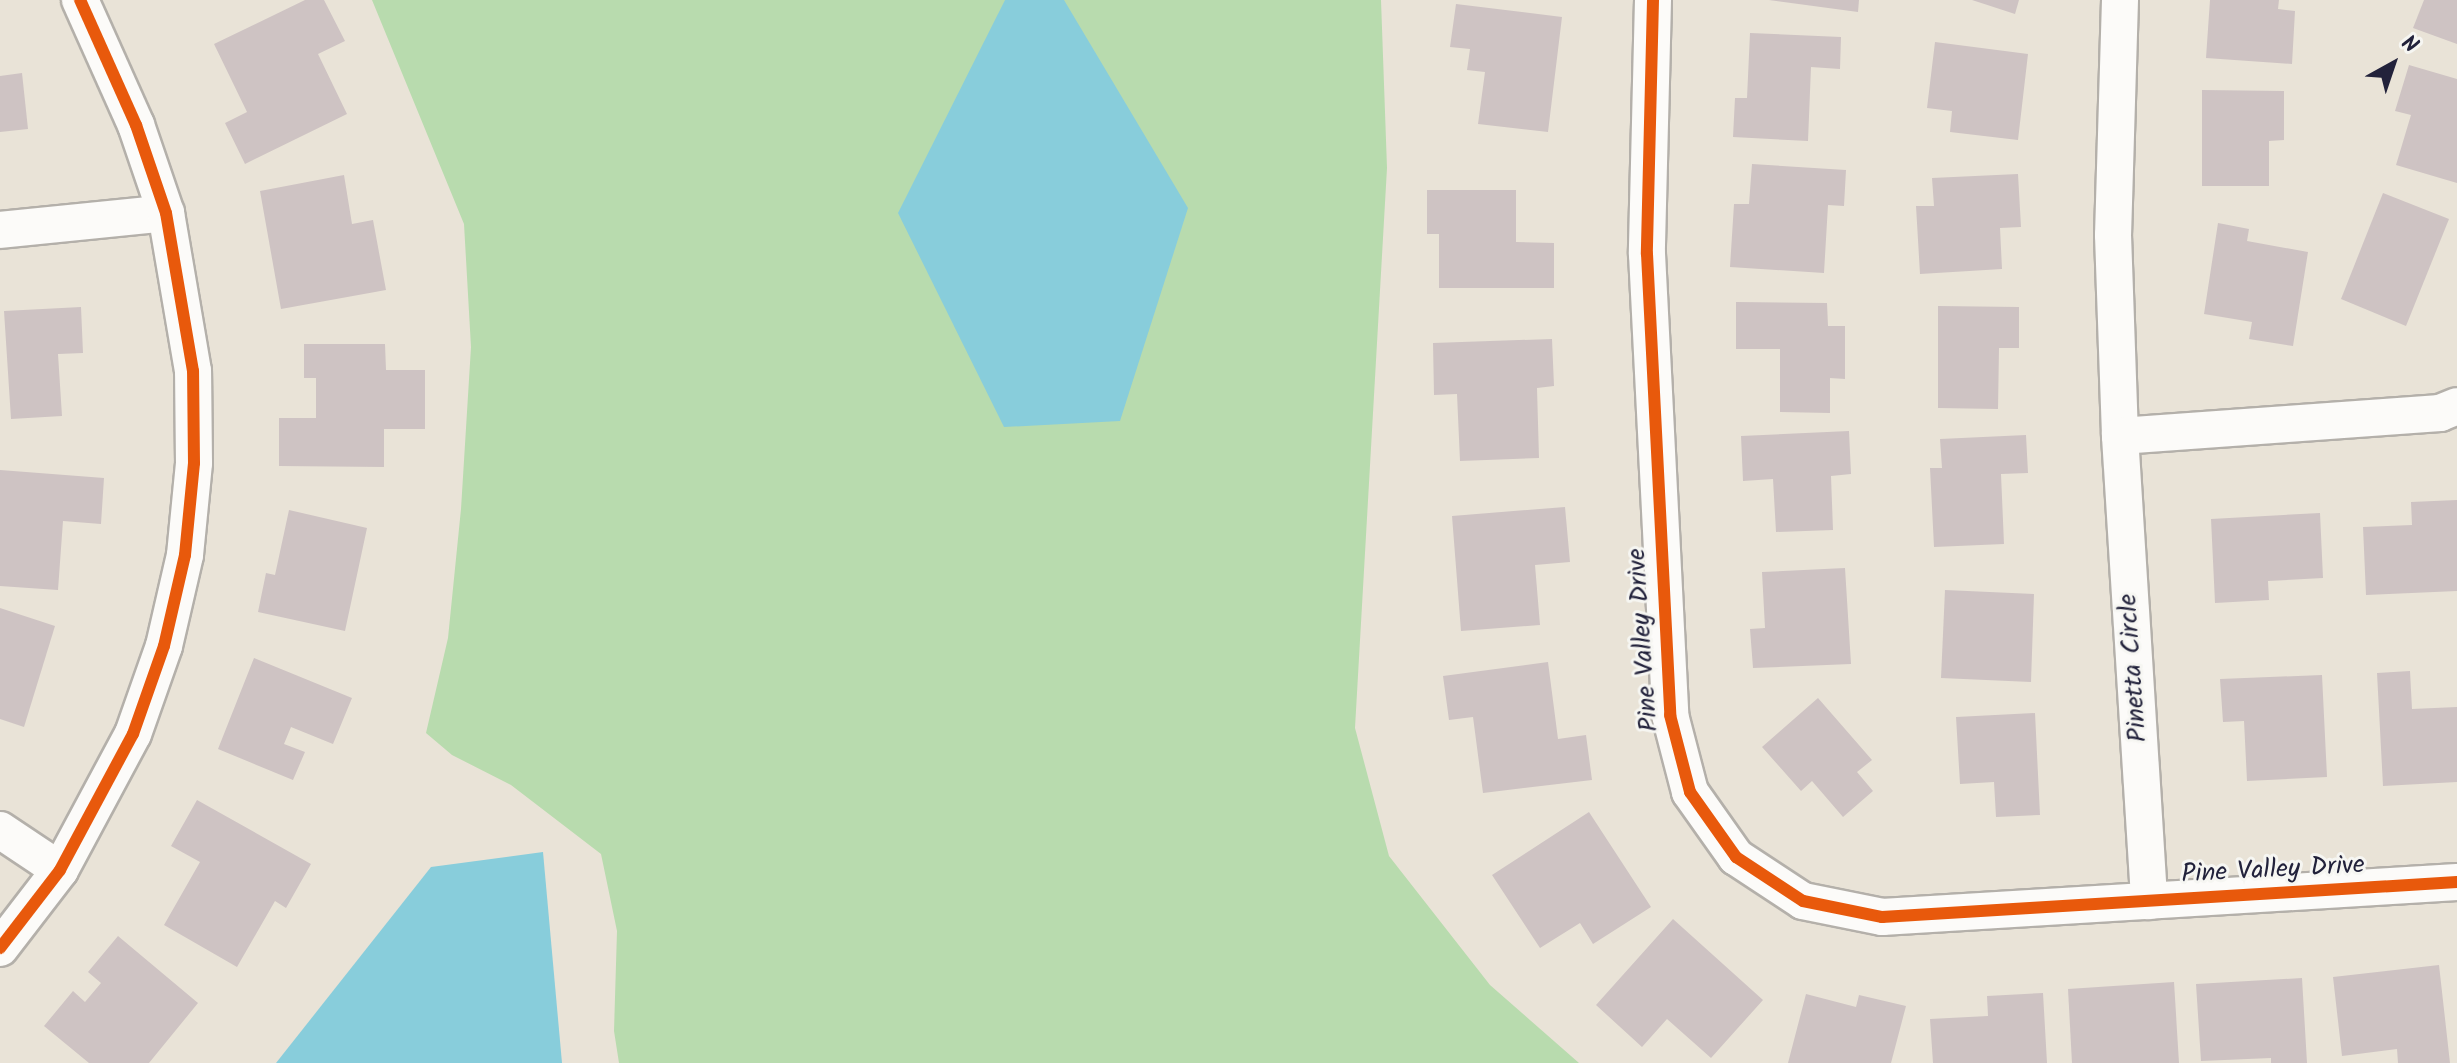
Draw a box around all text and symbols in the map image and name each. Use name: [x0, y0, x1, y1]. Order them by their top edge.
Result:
north arrow: [2353, 24, 2433, 104]
text: N: [2392, 27, 2425, 63]
street label: Pine Valley Drive: [1622, 547, 1666, 733]
street label: Pinetta Circle: [2113, 593, 2155, 743]
street label: Pine Valley Drive: [2181, 851, 2365, 891]

